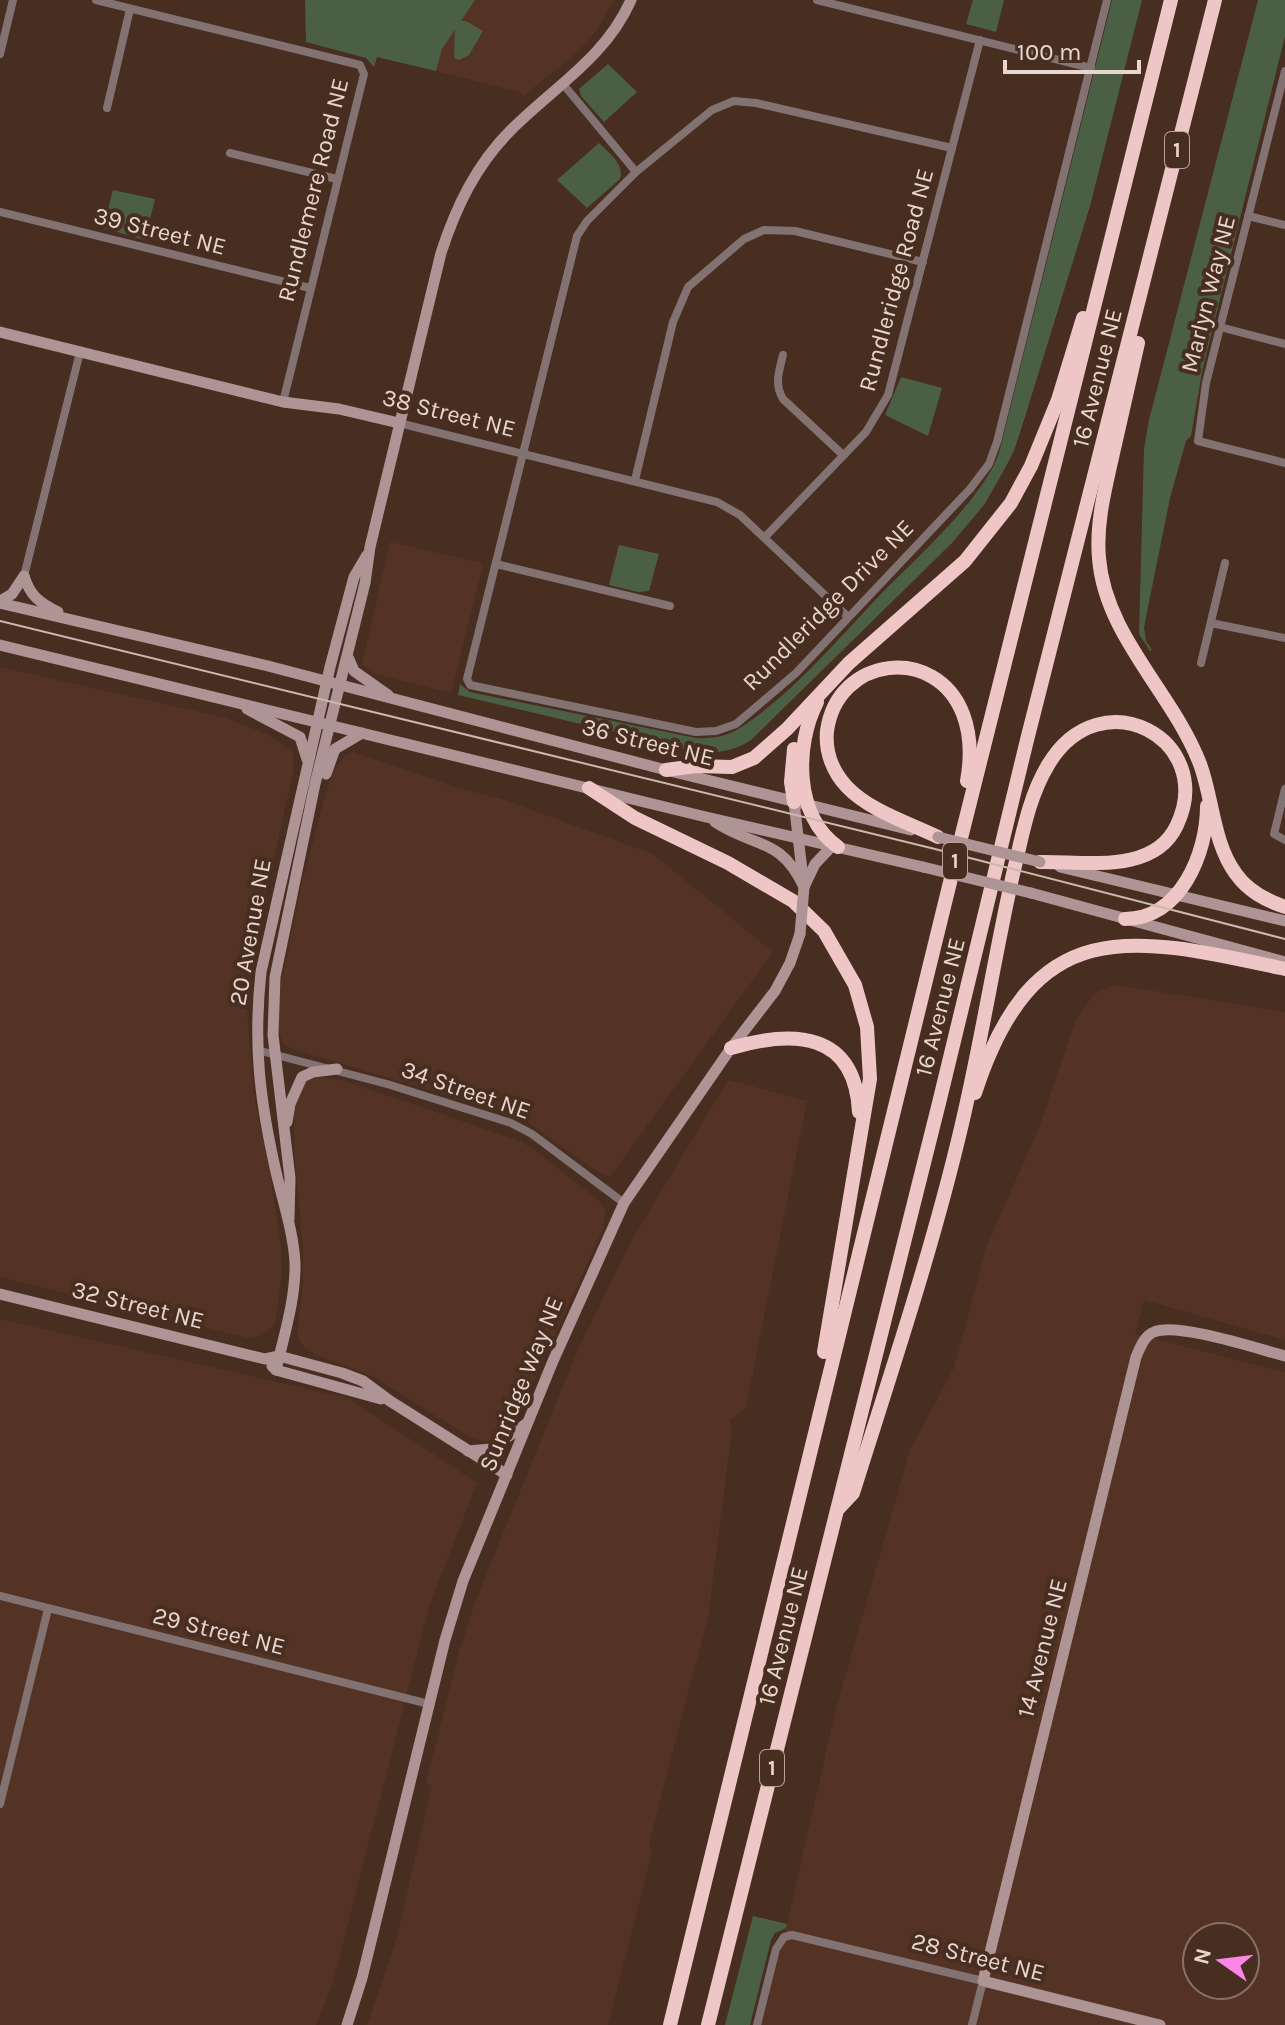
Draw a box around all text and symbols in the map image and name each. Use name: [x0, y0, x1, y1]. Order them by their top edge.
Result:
scale bar: [1005, 24, 1139, 74]
text: 100 m: [1017, 38, 1082, 66]
street label: Rundlemere Road NE: [272, 75, 354, 305]
road number: 1: [1165, 132, 1189, 168]
street label: Rundleridge Road NE: [853, 166, 939, 394]
street label: 39 Street NE: [91, 201, 229, 261]
street label: Marlyn Way NE: [1175, 213, 1241, 375]
street label: 16 Avenue NE: [1066, 306, 1128, 450]
street label: 38 Street NE: [380, 383, 518, 443]
street label: Rundleridge Drive NE: [737, 514, 919, 696]
street label: 36 Street NE: [579, 712, 717, 772]
road number: 1: [943, 843, 967, 879]
street label: 20 Avenue NE: [223, 856, 277, 1008]
street label: 16 Avenue NE: [909, 935, 971, 1079]
street label: 34 Street NE: [398, 1055, 534, 1125]
street label: 32 Street NE: [69, 1275, 207, 1335]
street label: Sunridge Way NE: [473, 1293, 569, 1475]
street label: 16 Avenue NE: [752, 1564, 814, 1708]
street label: 14 Avenue NE: [1011, 1576, 1073, 1720]
street label: 29 Street NE: [150, 1601, 288, 1661]
road number: 1: [760, 1750, 784, 1786]
north arrow: [1181, 1921, 1261, 2001]
street label: 28 Street NE: [909, 1927, 1047, 1987]
text: N: [1188, 1946, 1217, 1967]

